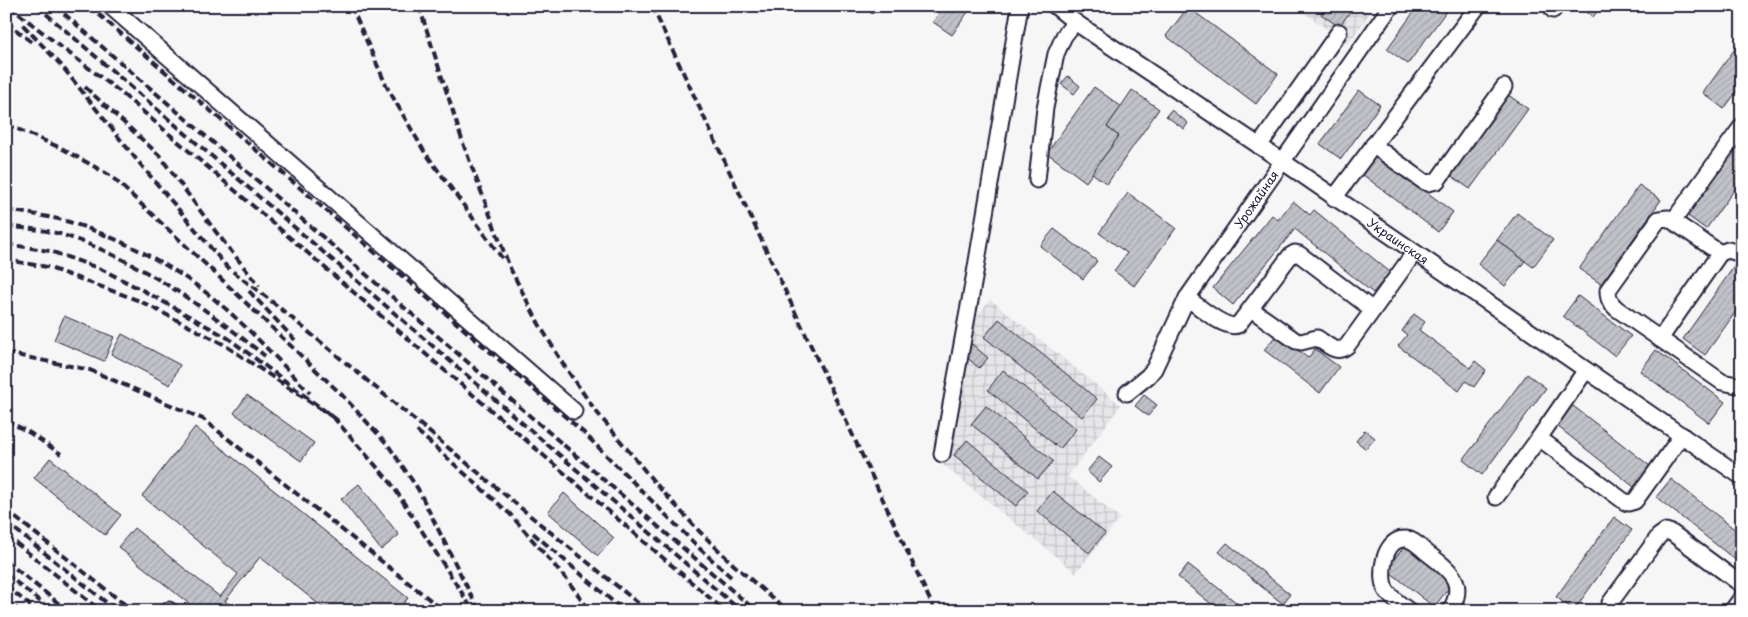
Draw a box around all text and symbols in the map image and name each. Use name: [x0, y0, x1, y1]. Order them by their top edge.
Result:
street label: Урожайная: [1229, 167, 1283, 232]
street label: Украинская: [1364, 213, 1432, 268]

